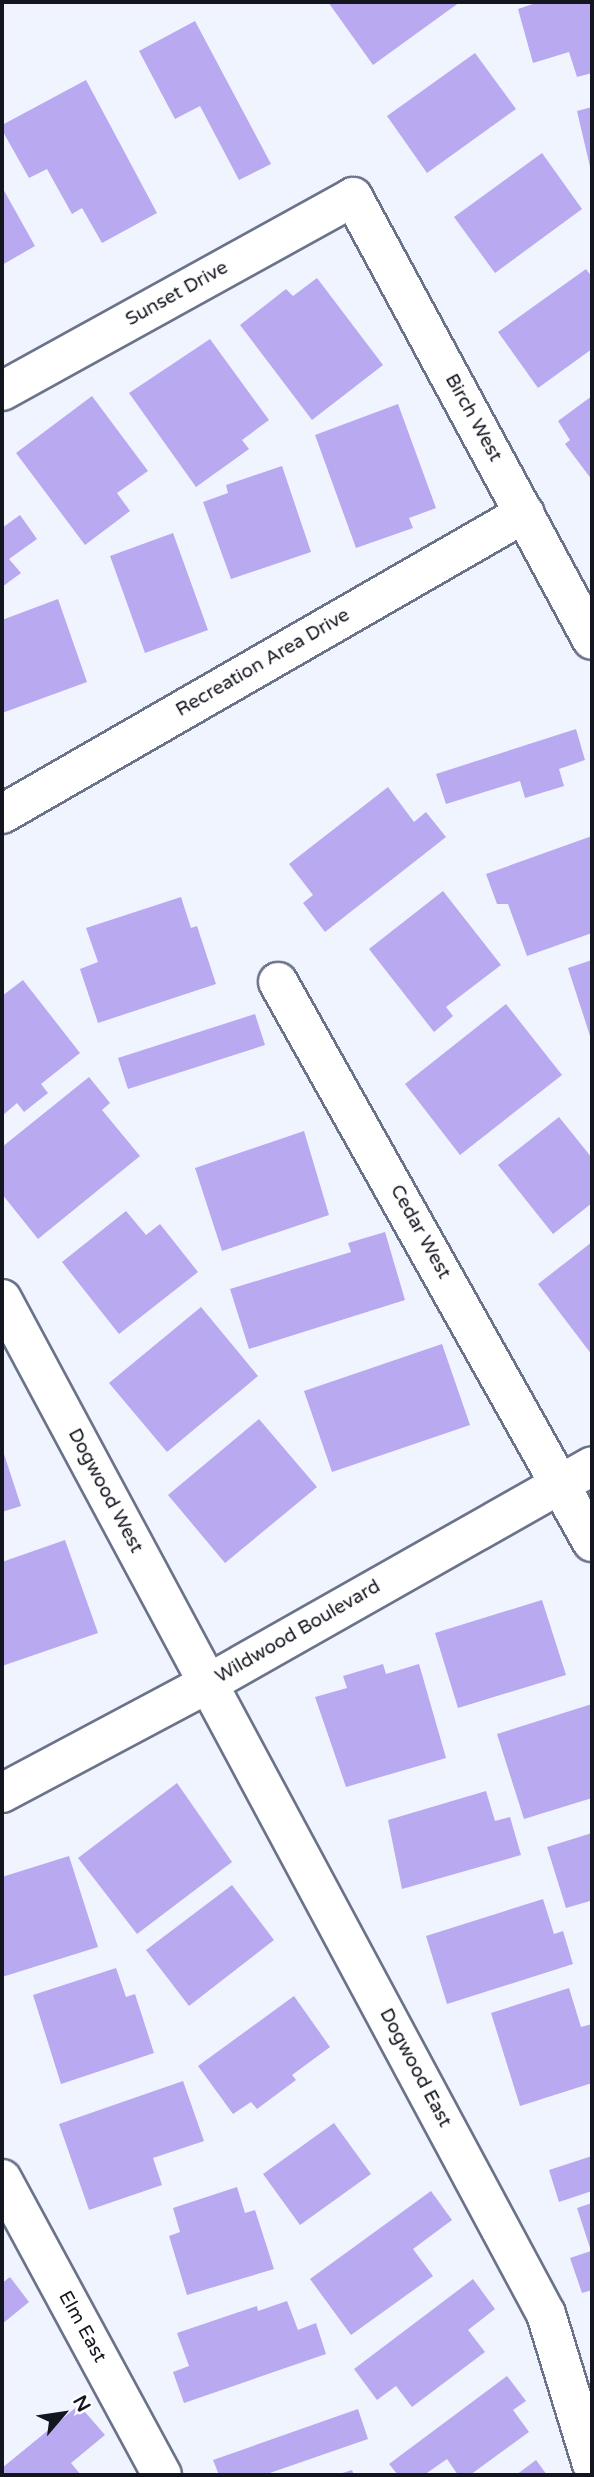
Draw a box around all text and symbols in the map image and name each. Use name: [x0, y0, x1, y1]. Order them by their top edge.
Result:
street label: Sunset Drive: [122, 257, 232, 331]
street label: Birch West: [440, 370, 506, 466]
street label: Recreation Area Drive: [172, 604, 354, 722]
street label: Cedar West: [385, 1181, 455, 1283]
street label: Dogwood West: [63, 1425, 147, 1557]
street label: Wildwood Boulevard: [211, 1575, 385, 1689]
street label: Dogwood East: [374, 2005, 456, 2131]
street label: Elm East: [53, 2287, 111, 2367]
north arrow: [28, 2379, 98, 2449]
text: N: [68, 2392, 95, 2416]

